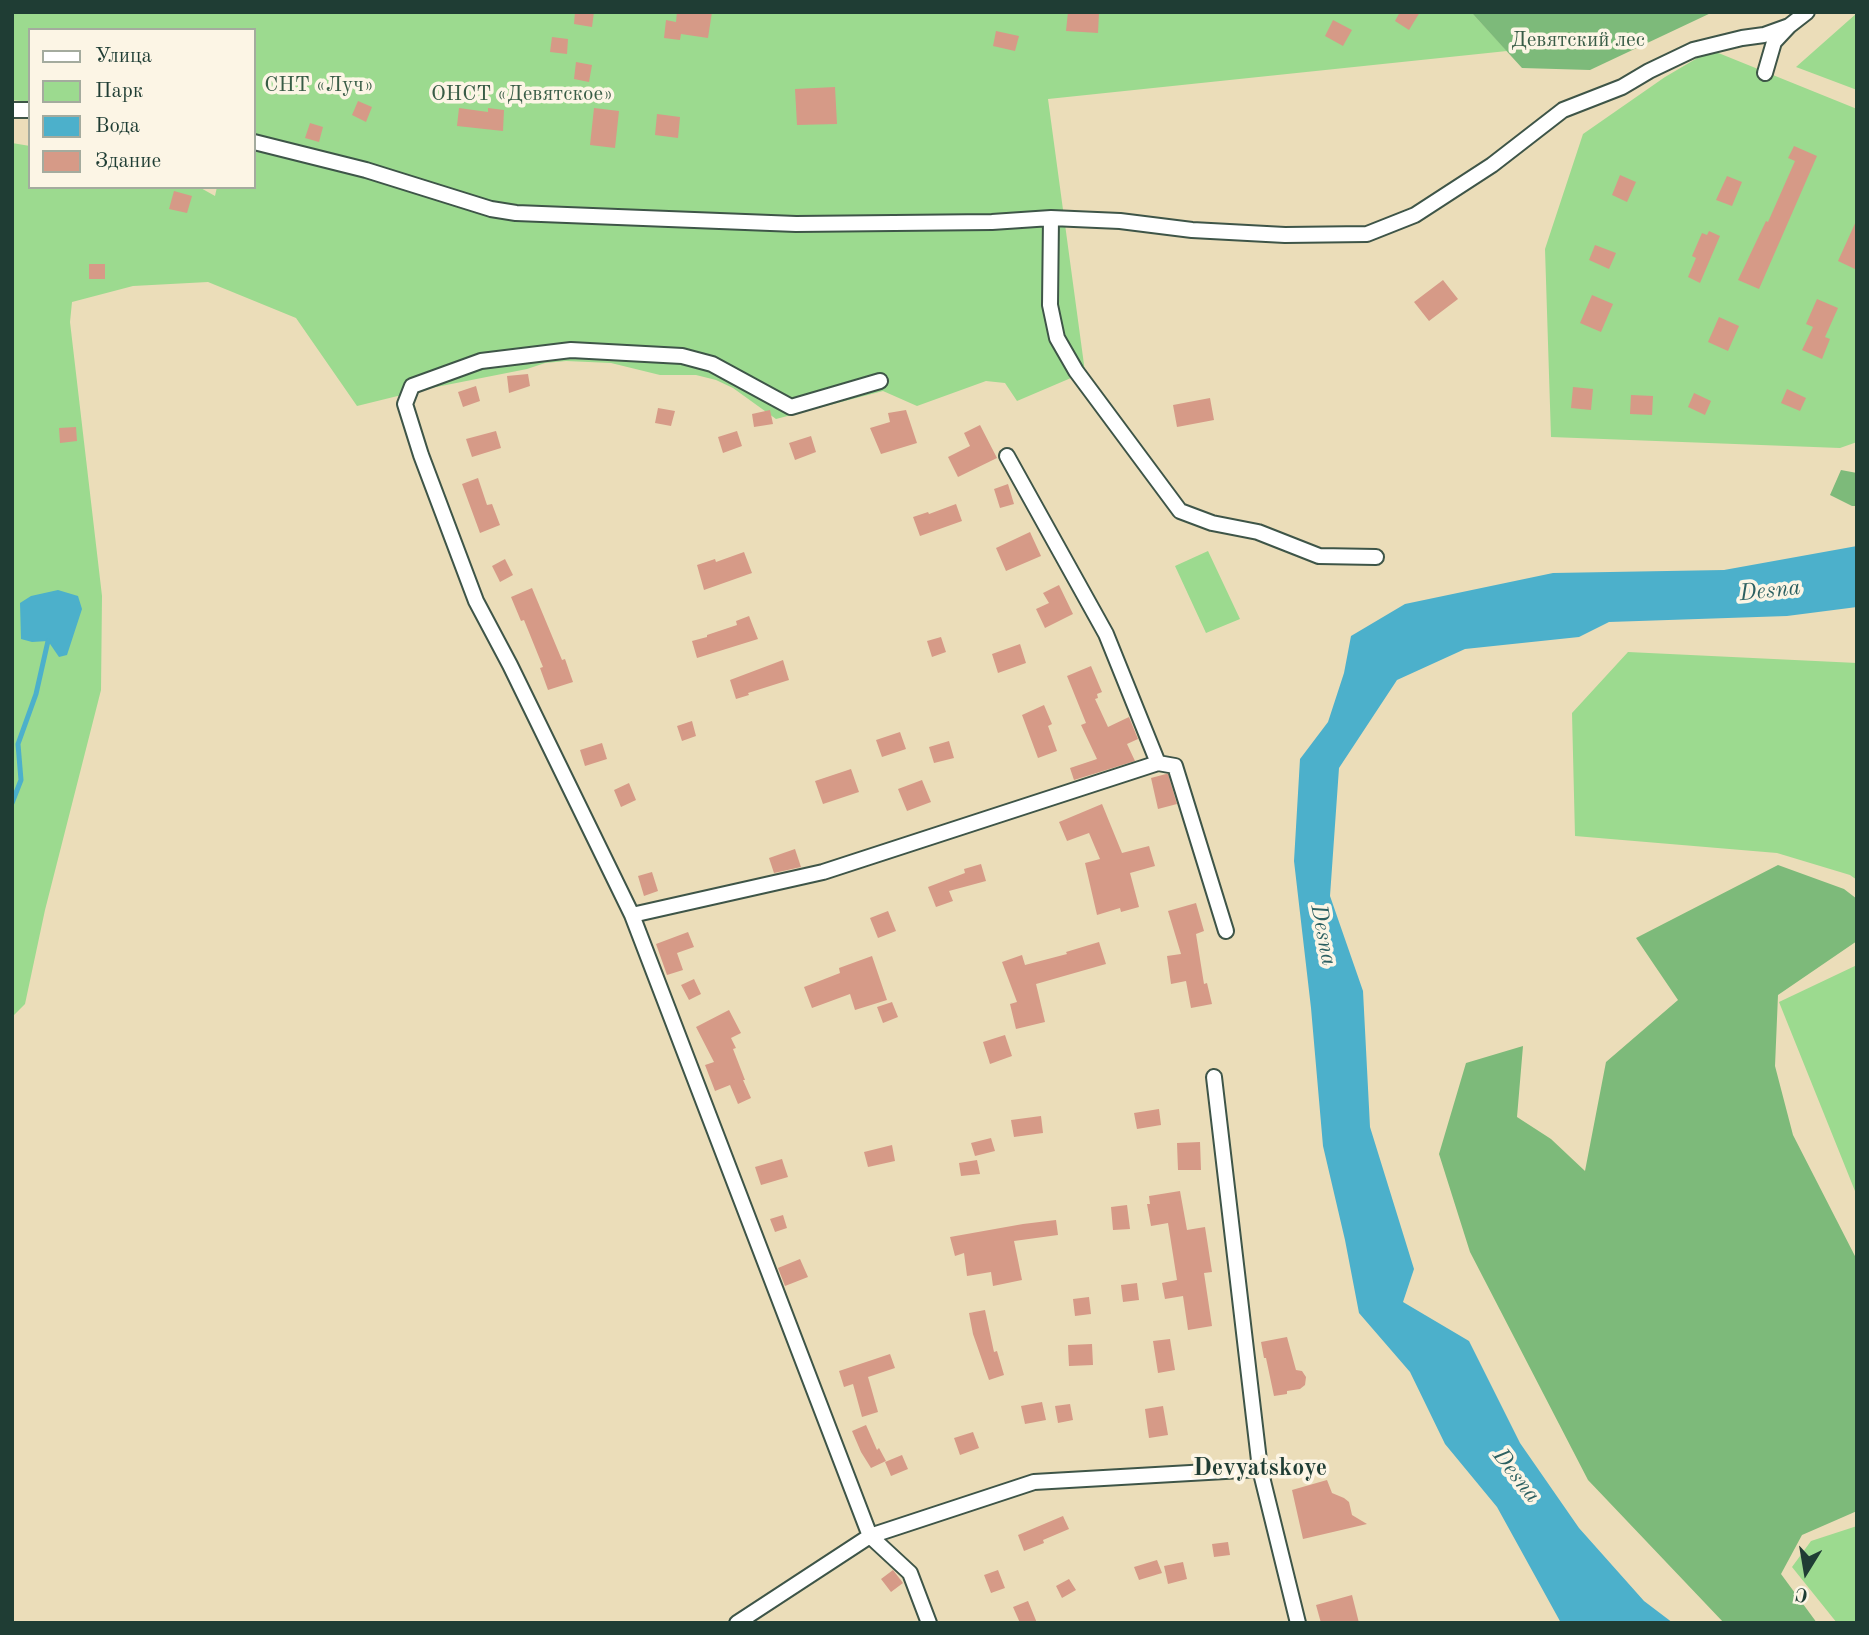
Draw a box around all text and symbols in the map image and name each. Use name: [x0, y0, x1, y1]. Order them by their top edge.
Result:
park label: Девятский лес: [1511, 27, 1645, 53]
legend: [28, 28, 256, 189]
text: Улица: [95, 46, 152, 67]
park label: СНТ «Луч»: [264, 72, 374, 98]
text: Парк: [95, 81, 143, 102]
park label: ОНСТ «Девятское»: [431, 81, 613, 107]
text: Вода: [95, 116, 140, 137]
text: Здание: [95, 151, 161, 172]
water label: Desna: [1738, 574, 1802, 608]
water label: Desna: [1304, 902, 1342, 968]
water label: Desna: [1486, 1443, 1546, 1509]
district label: Devyatskoye: [1193, 1455, 1327, 1483]
north arrow: [1771, 1537, 1841, 1607]
text: С: [1794, 1583, 1810, 1604]

